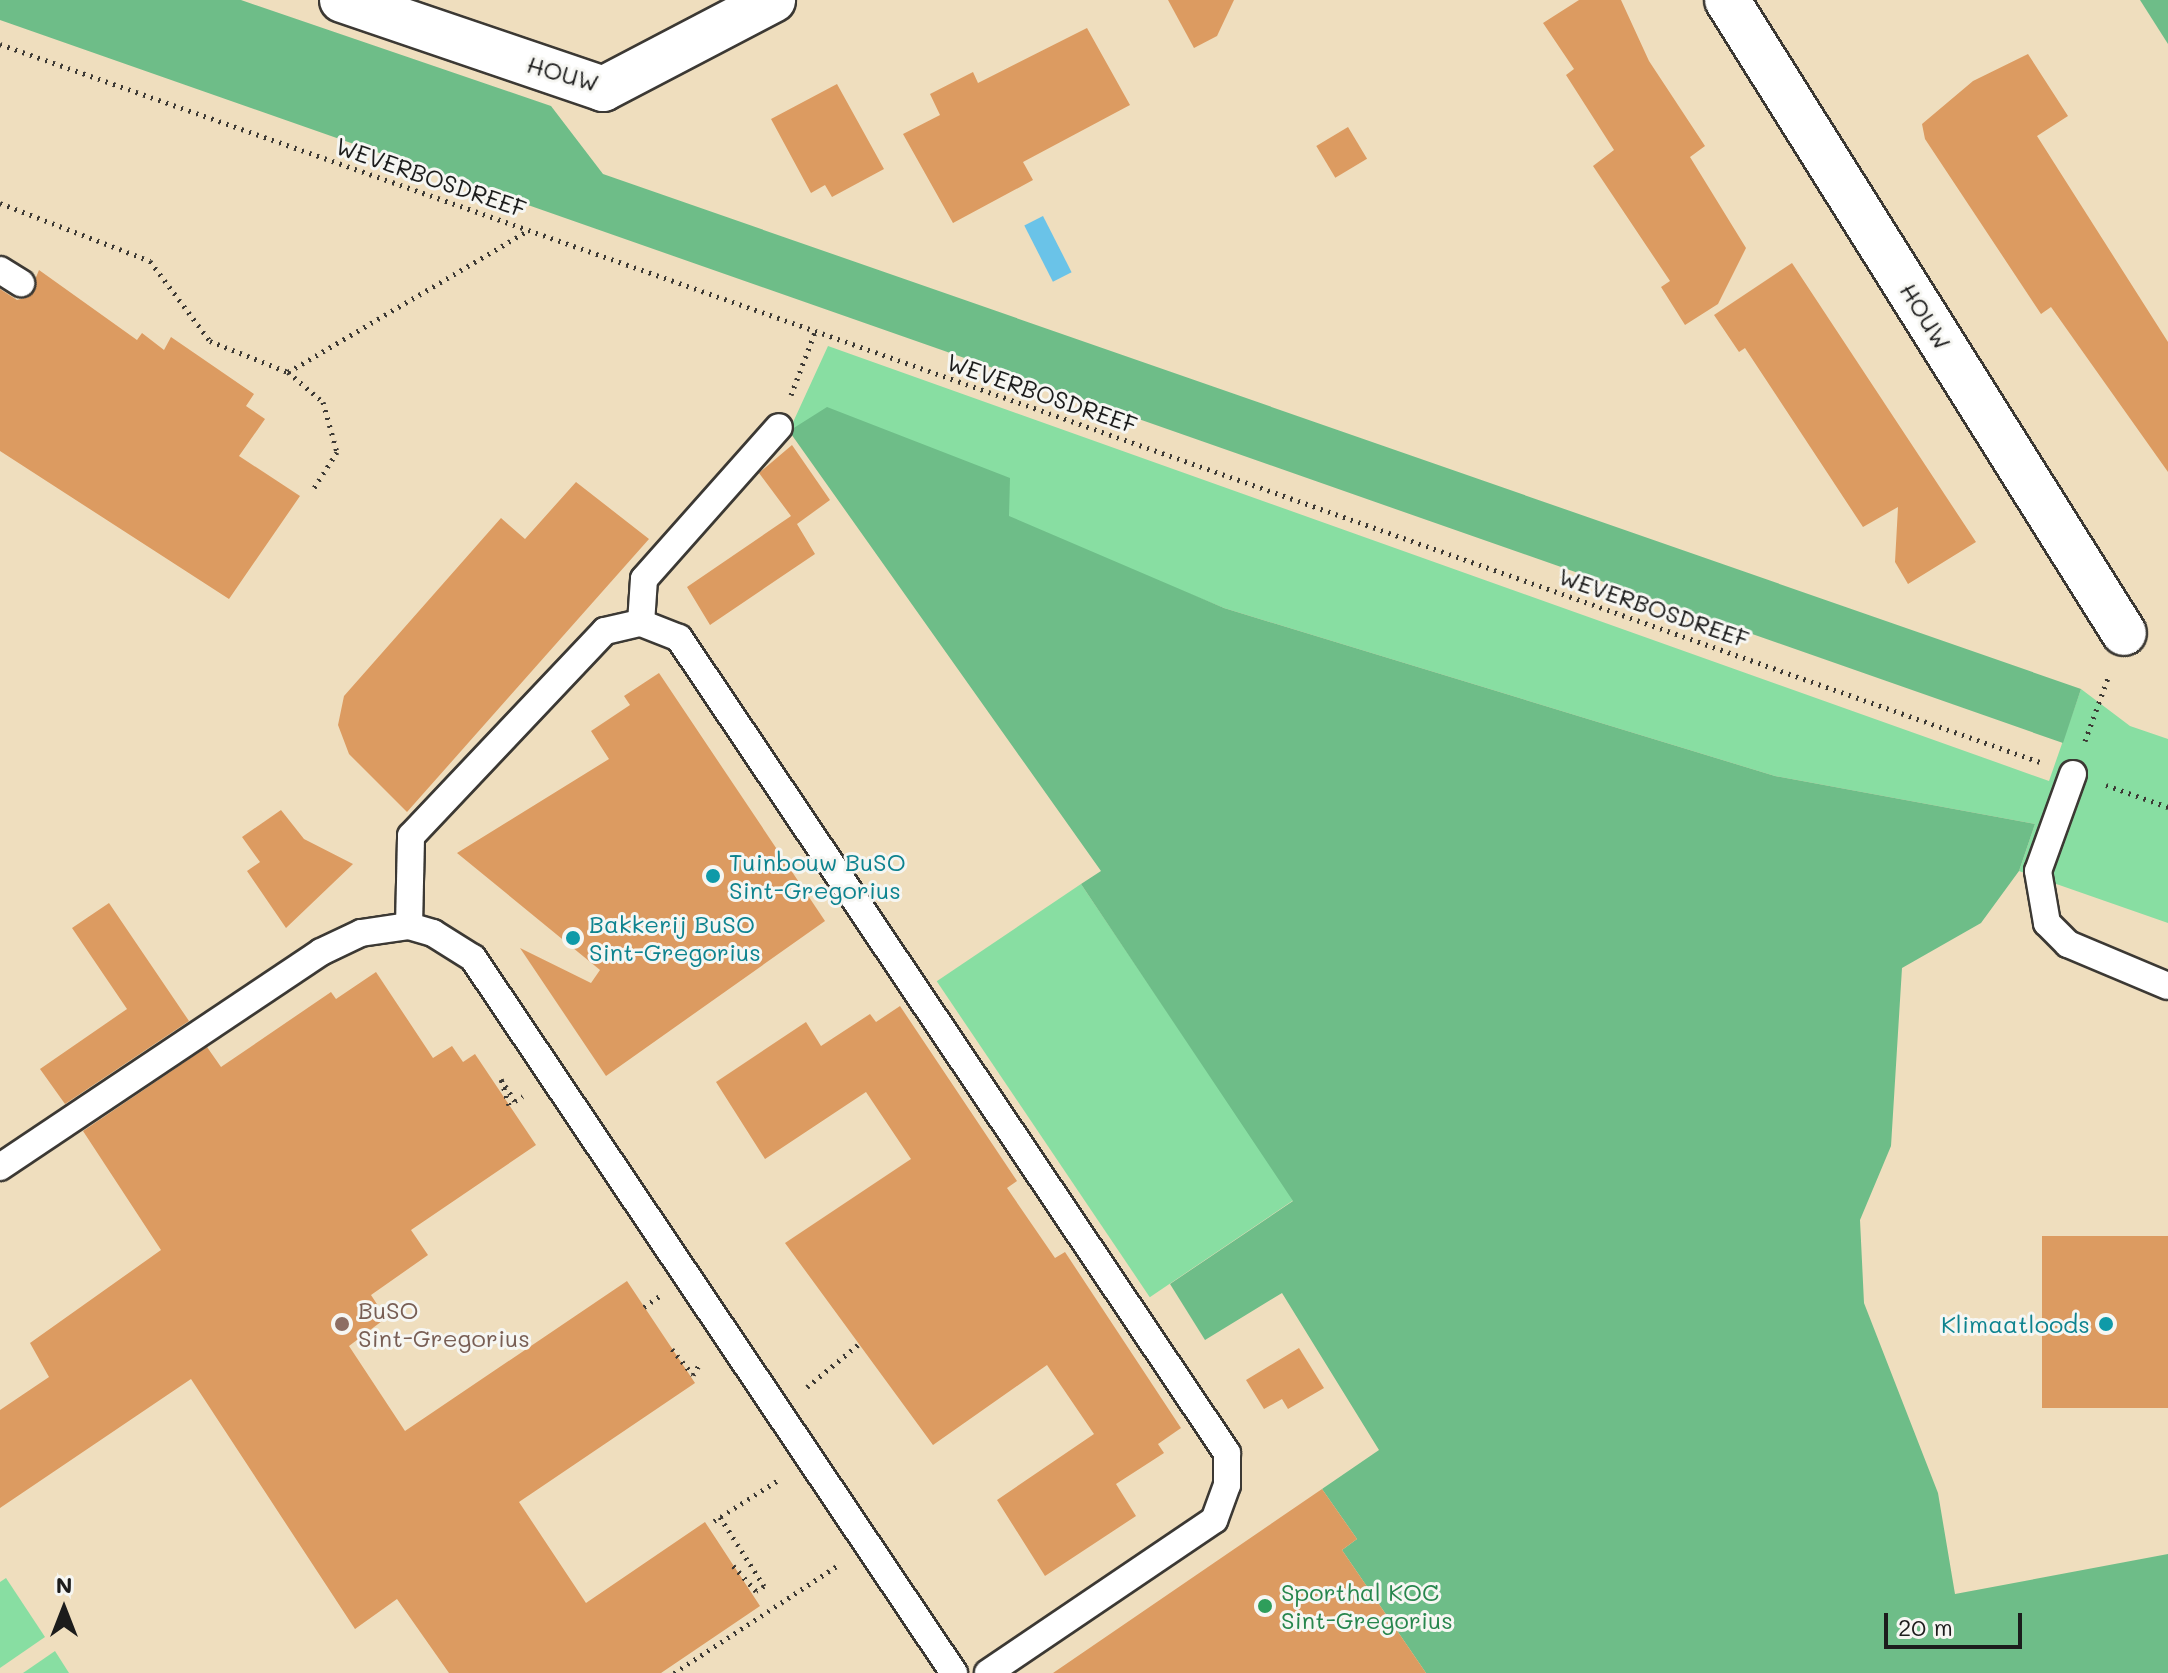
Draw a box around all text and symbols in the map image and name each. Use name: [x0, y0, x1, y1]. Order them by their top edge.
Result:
street label: HOUW: [524, 49, 602, 97]
street label: WEVERBOSDREEF: [332, 131, 530, 223]
street label: HOUW: [1894, 277, 1958, 355]
street label: WEVERBOSDREEF: [943, 347, 1141, 439]
street label: WEVERBOSDREEF: [1555, 561, 1753, 653]
place label: Tuinbouw BuSO Sint-Gregorius: [729, 848, 906, 904]
marker: Tuinbouw BuSO Sint-Gregorius: [704, 867, 722, 885]
place label: Bakkerij BuSO Sint-Gregorius: [589, 910, 761, 966]
marker: Bakkerij BuSO Sint-Gregorius: [564, 929, 582, 947]
place label: BuSO Sint-Gregorius: [358, 1296, 530, 1352]
place label: Klimaatloods: [1941, 1310, 2090, 1338]
marker: BuSO Sint-Gregorius: [333, 1315, 351, 1333]
marker: Klimaatloods: [2097, 1315, 2115, 1333]
north arrow: [24, 1569, 104, 1649]
text: N: [56, 1570, 72, 1599]
place label: Sporthal KOC Sint-Gregorius: [1281, 1578, 1453, 1634]
marker: Sporthal KOC Sint-Gregorius: [1256, 1597, 1274, 1615]
scale bar: [1888, 1597, 2026, 1647]
text: 20 m: [1898, 1611, 1953, 1642]

